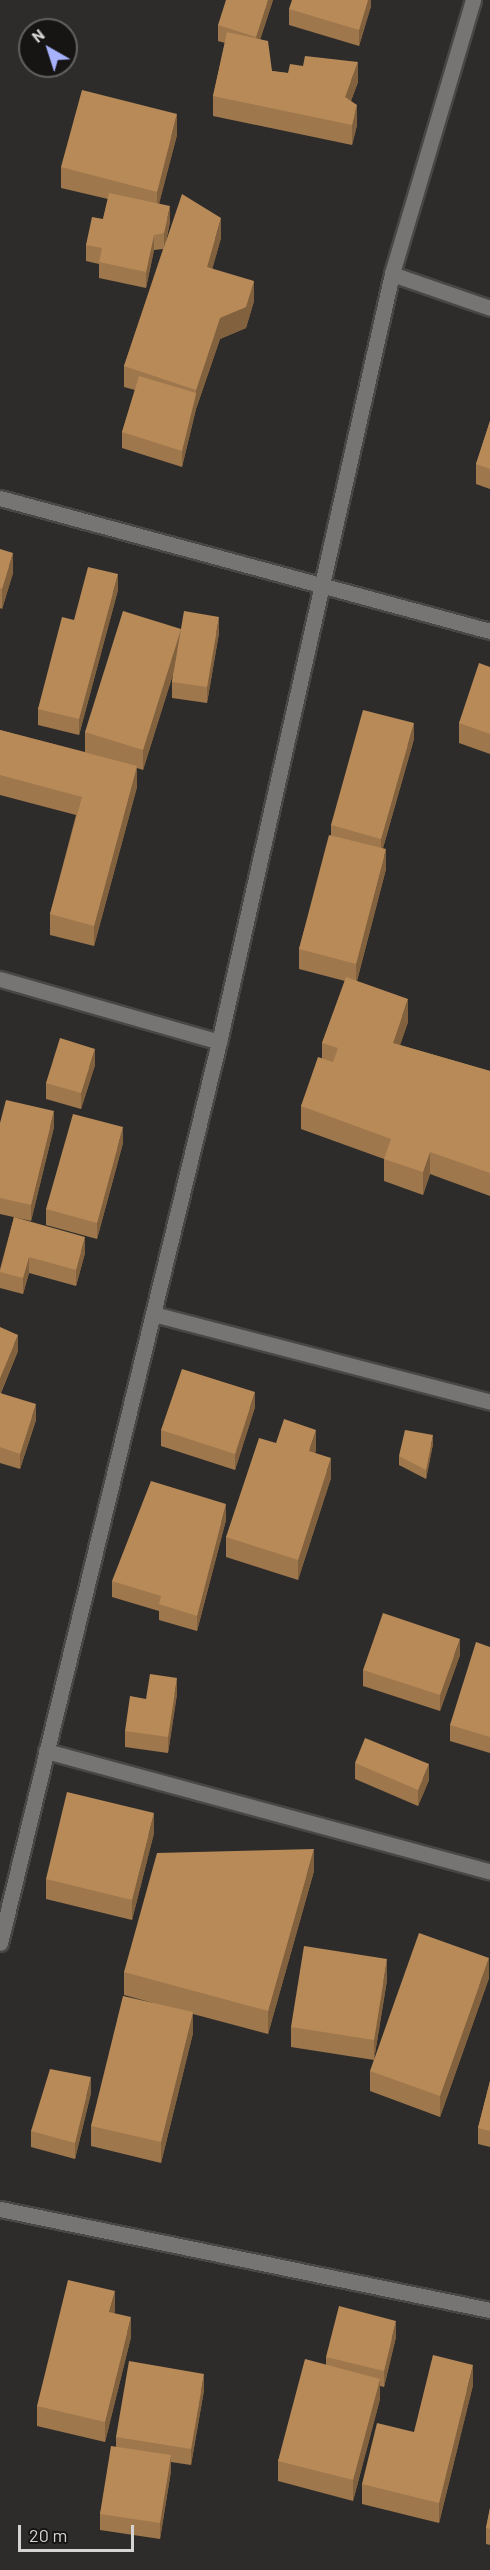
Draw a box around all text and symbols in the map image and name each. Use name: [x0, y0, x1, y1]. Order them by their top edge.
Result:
north arrow: [18, 18, 78, 78]
text: N: [27, 24, 48, 46]
scale bar: [21, 2513, 136, 2551]
text: 20 m: [29, 2524, 67, 2546]

